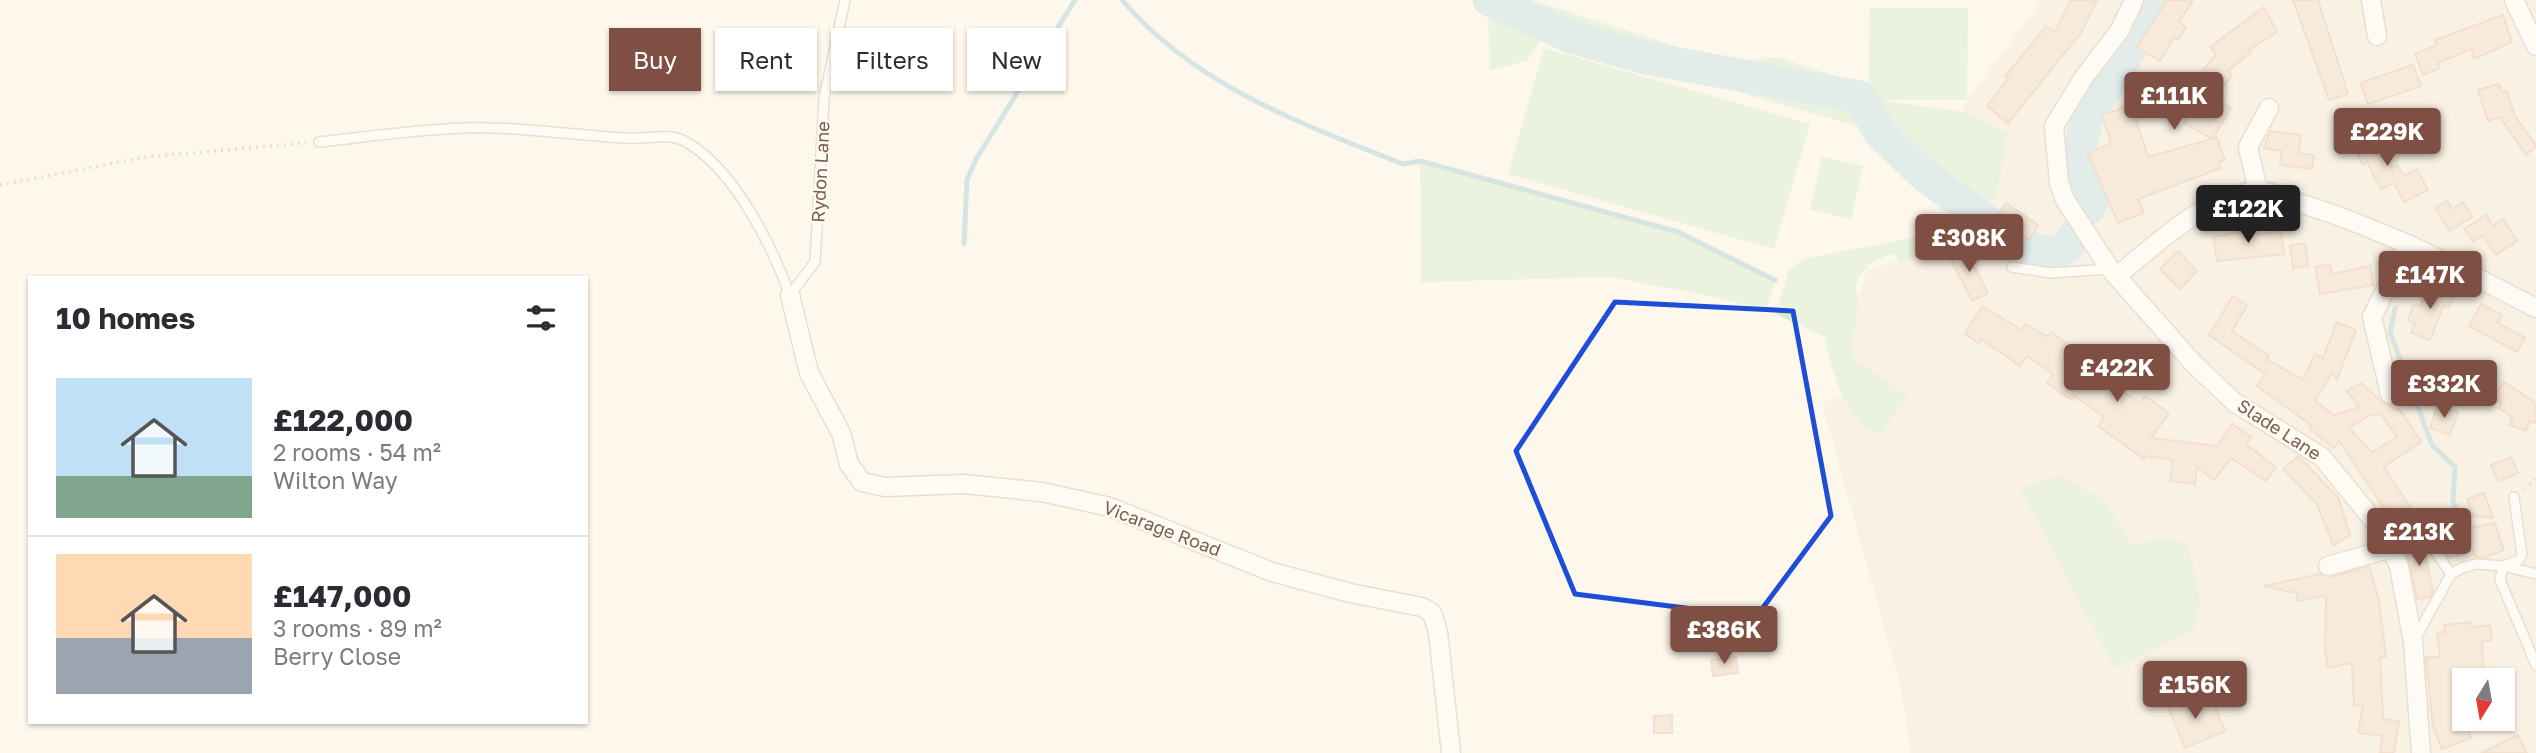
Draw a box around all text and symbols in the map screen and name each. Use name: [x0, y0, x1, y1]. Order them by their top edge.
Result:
chip: Buy: [609, 28, 701, 91]
chip: Rent: [715, 28, 817, 91]
chip: Filters: [831, 28, 953, 91]
chip: New: [967, 28, 1066, 91]
pin: £111K: [2125, 72, 2223, 132]
text: £111K: [2140, 81, 2208, 109]
pin: £229K: [2338, 108, 2436, 168]
text: £229K: [2350, 117, 2424, 145]
street label: Rydon Lane: [806, 121, 834, 223]
pin: £122K: [2199, 186, 2297, 245]
text: £122K: [2212, 194, 2284, 222]
pin: £308K: [1920, 215, 2018, 274]
text: £308K: [1931, 223, 2007, 251]
pin: £147K: [2381, 252, 2479, 311]
text: £147K: [2395, 260, 2465, 288]
icon: filters: [522, 299, 560, 337]
text: 10 homes: [56, 300, 195, 336]
pin: £422K: [2068, 344, 2166, 404]
text: £422K: [2080, 353, 2154, 381]
pin: £332K: [2395, 360, 2493, 420]
text: £332K: [2407, 369, 2481, 397]
street label: Slade Lane: [2233, 394, 2326, 464]
text: £122,000: [273, 402, 413, 438]
icon: home: [112, 406, 196, 490]
text: 2 rooms · 54 m²: [273, 438, 441, 466]
text: Wilton Way: [273, 466, 398, 494]
street label: Vicarage Road: [1101, 496, 1224, 561]
pin: £213K: [2370, 508, 2468, 568]
text: £213K: [2383, 517, 2455, 545]
text: £147,000: [273, 578, 411, 614]
icon: home: [112, 582, 196, 666]
pin: £386K: [1675, 606, 1773, 666]
text: 3 rooms · 89 m²: [273, 614, 442, 642]
text: £386K: [1686, 615, 1762, 643]
text: Berry Close: [273, 642, 401, 670]
pin: £156K: [2146, 662, 2244, 721]
north arrow: [2452, 668, 2515, 732]
map controls: [2452, 668, 2515, 731]
text: £156K: [2159, 670, 2231, 698]

